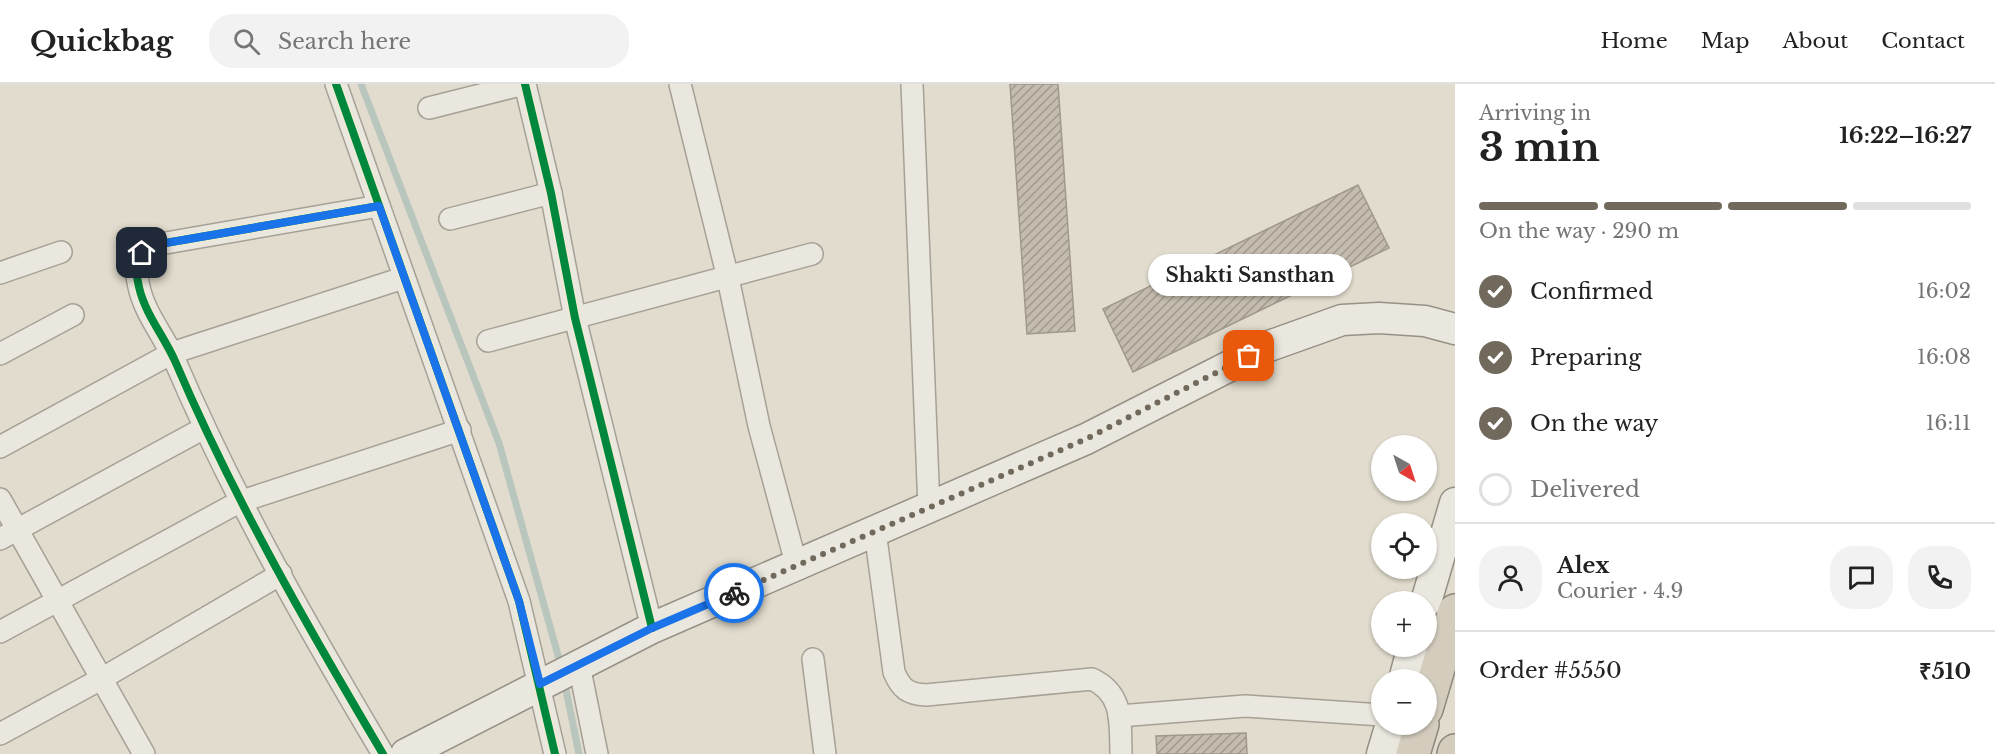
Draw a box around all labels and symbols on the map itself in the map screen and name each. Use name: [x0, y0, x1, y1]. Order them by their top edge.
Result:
pin: [116, 227, 167, 278]
callout: Shakti Sansthan: [1147, 254, 1351, 296]
pin: [1223, 330, 1274, 381]
north arrow: [1371, 435, 1437, 501]
courier: [704, 563, 764, 623]

